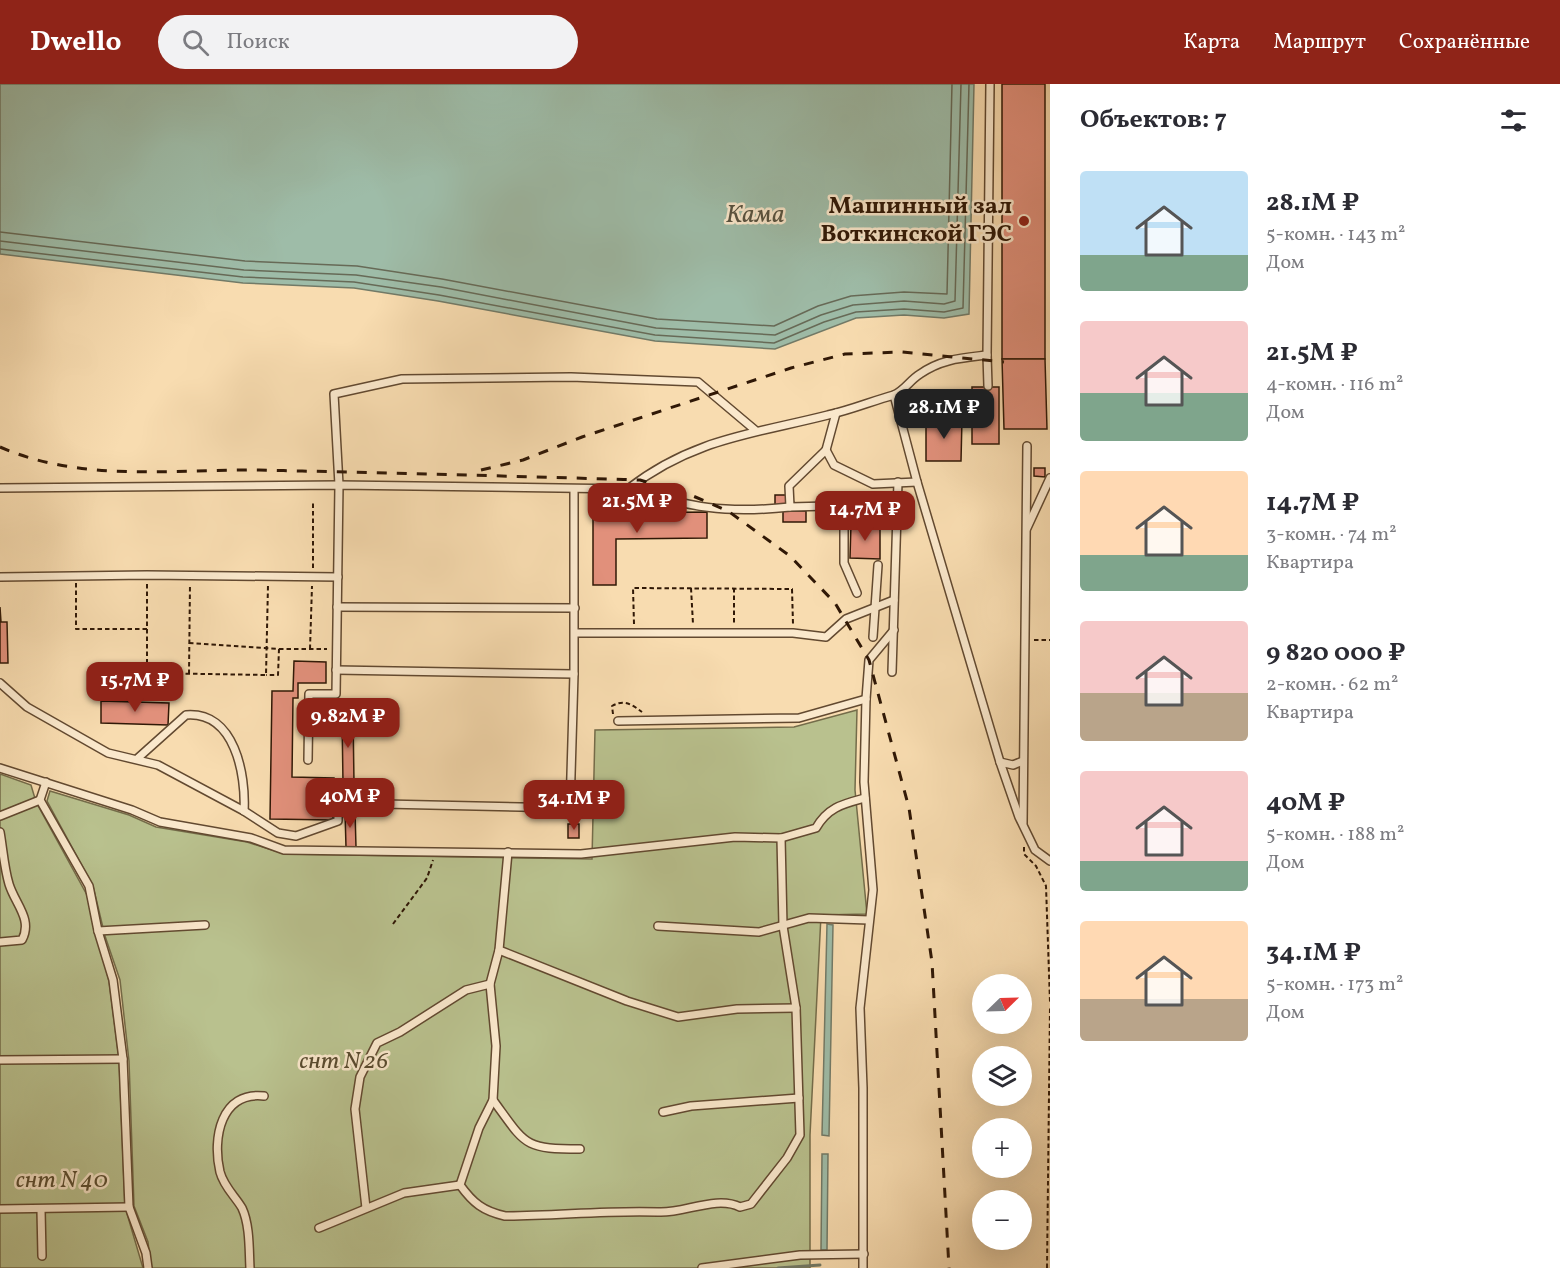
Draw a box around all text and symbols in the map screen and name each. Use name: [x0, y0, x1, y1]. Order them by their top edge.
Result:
search box: [158, 15, 578, 69]
text: Dwello: [30, 23, 122, 62]
icon: search: [179, 26, 212, 59]
text: Поиск: [227, 27, 290, 58]
text: Карта: [1183, 28, 1240, 57]
text: Маршрут: [1273, 28, 1366, 57]
text: Сохранённые: [1399, 28, 1530, 57]
text: Объектов: 7: [1080, 102, 1227, 138]
icon: filters: [1497, 104, 1530, 137]
text: 28.1M ₽: [1266, 185, 1359, 221]
place label: Машинный зал Воткинской ГЭС: [820, 190, 1012, 252]
icon: home: [1128, 195, 1200, 267]
water label: Кама: [726, 197, 784, 233]
marker: Машинный зал Воткинской ГЭС: [1017, 214, 1031, 228]
text: 5-комн. · 143 m²: [1266, 221, 1405, 249]
text: Дом: [1266, 249, 1305, 277]
text: 21.5M ₽: [1266, 335, 1358, 371]
icon: home: [1128, 345, 1200, 417]
text: 4-комн. · 116 m²: [1266, 371, 1403, 399]
pin: 28.1M ₽: [889, 389, 999, 440]
text: 28.1M ₽: [908, 394, 980, 422]
text: Дом: [1266, 399, 1305, 427]
pin: 21.5M ₽: [582, 483, 692, 534]
text: 14.7M ₽: [1266, 485, 1359, 521]
text: 21.5M ₽: [602, 488, 672, 516]
pin: 14.7M ₽: [810, 491, 920, 542]
icon: home: [1128, 495, 1200, 567]
text: 14.7M ₽: [829, 496, 901, 524]
text: 3-комн. · 74 m²: [1266, 521, 1397, 549]
text: Квартира: [1266, 549, 1354, 577]
text: 9 820 000 ₽: [1266, 635, 1406, 671]
icon: home: [1128, 645, 1200, 717]
pin: 15.7M ₽: [80, 662, 190, 713]
text: 15.7M ₽: [100, 667, 170, 695]
text: 2-комн. · 62 m²: [1266, 671, 1398, 699]
pin: 9.82M ₽: [293, 698, 403, 749]
text: Квартира: [1266, 699, 1354, 727]
text: 9.82M ₽: [311, 703, 385, 731]
pin: 40M ₽: [308, 778, 392, 829]
pin: 34.1M ₽: [519, 780, 629, 831]
text: 40M ₽: [319, 783, 381, 811]
text: 34.1M ₽: [537, 785, 611, 813]
text: 40M ₽: [1266, 785, 1345, 821]
icon: home: [1128, 795, 1200, 867]
text: 5-комн. · 188 m²: [1266, 821, 1404, 849]
text: Дом: [1266, 849, 1305, 877]
text: 34.1M ₽: [1266, 935, 1361, 971]
icon: home: [1128, 945, 1200, 1017]
text: 5-комн. · 173 m²: [1266, 971, 1403, 999]
north arrow: [972, 974, 1032, 1034]
map controls: [972, 974, 1032, 1250]
text: Дом: [1266, 999, 1305, 1027]
park label: снт N 26: [299, 1045, 389, 1079]
button: layers: [972, 1046, 1032, 1106]
button: +: [972, 1118, 1032, 1178]
park label: снт N 40: [16, 1164, 108, 1198]
button: −: [972, 1190, 1032, 1250]

